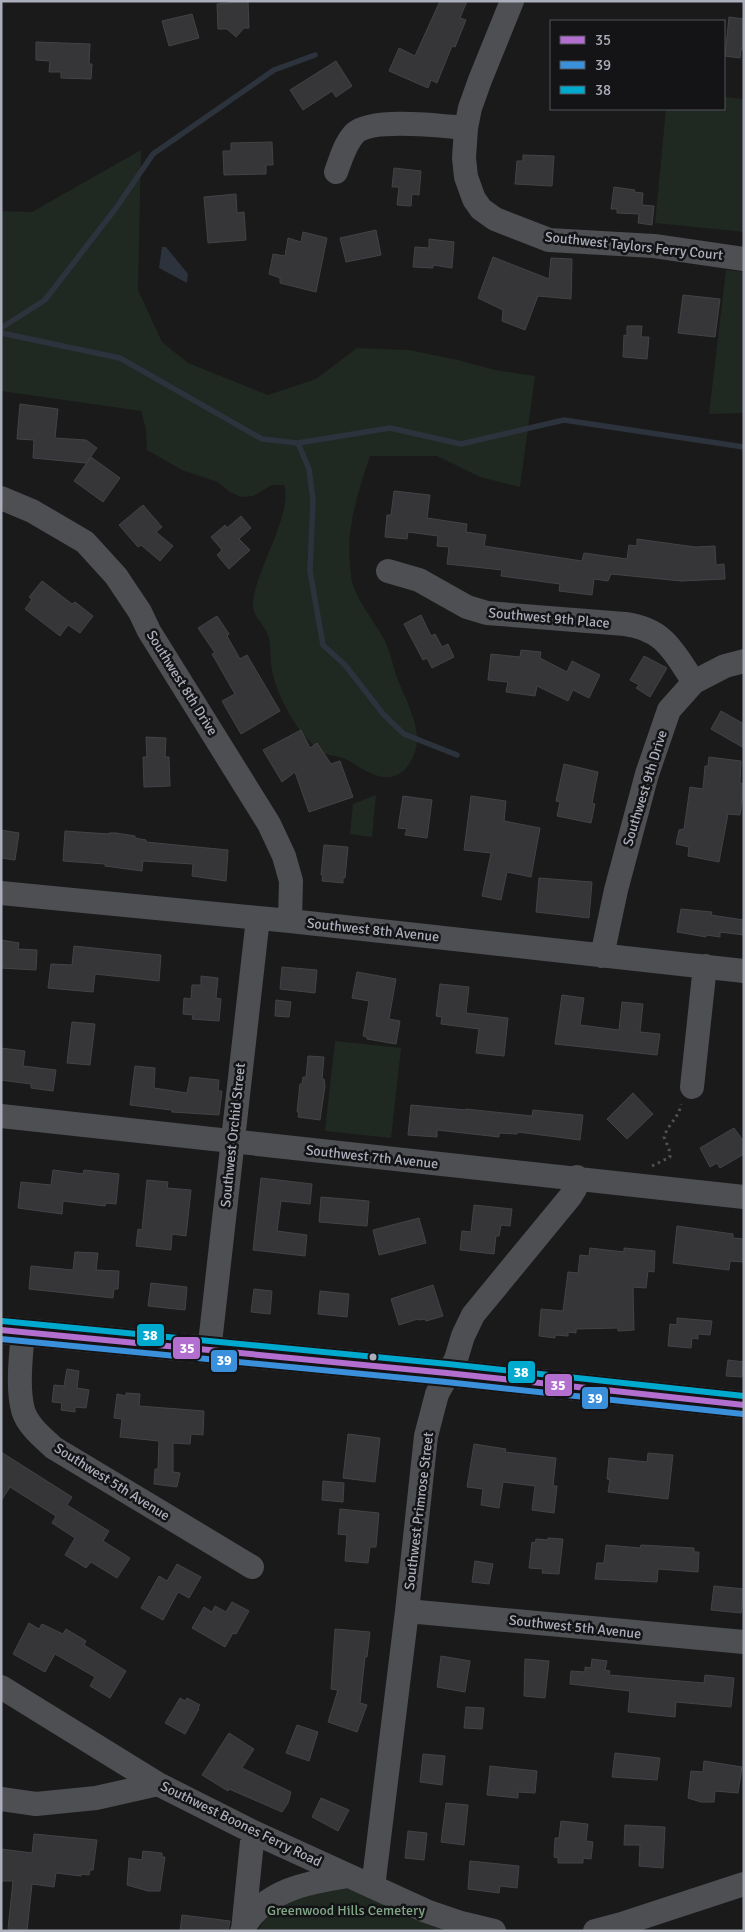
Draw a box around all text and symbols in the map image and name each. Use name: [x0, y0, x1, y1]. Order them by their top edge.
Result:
legend: [550, 20, 725, 110]
text: 35: [595, 31, 611, 49]
text: 39: [595, 56, 611, 74]
text: 38: [595, 81, 611, 99]
street label: Southwest Taylors Ferry Court: [544, 228, 724, 264]
street label: Southwest 9th Place: [488, 604, 610, 632]
street label: Southwest 8th Drive: [143, 627, 221, 739]
street label: Southwest 9th Drive: [619, 728, 671, 848]
street label: Southwest 8th Avenue: [306, 915, 440, 945]
street label: Southwest Orchid Street: [217, 1062, 249, 1208]
street label: Southwest 7th Avenue: [305, 1142, 439, 1172]
line badge: 38: [136, 1323, 165, 1347]
text: 38: [142, 1327, 158, 1344]
line badge: 35: [172, 1336, 201, 1360]
text: 35: [179, 1340, 195, 1357]
line badge: 39: [210, 1349, 238, 1373]
text: 39: [216, 1352, 232, 1369]
unlabelled marker: [368, 1352, 378, 1362]
line badge: 38: [507, 1360, 536, 1384]
text: 38: [513, 1364, 529, 1381]
line badge: 35: [544, 1373, 573, 1397]
text: 35: [550, 1377, 566, 1394]
line badge: 39: [581, 1386, 609, 1410]
text: 39: [587, 1390, 603, 1407]
street label: Southwest Primrose Street: [401, 1431, 437, 1591]
street label: Southwest 5th Avenue: [51, 1440, 173, 1524]
street label: Southwest 5th Avenue: [508, 1612, 642, 1642]
street label: Southwest Boones Ferry Road: [158, 1778, 324, 1870]
park label: Greenwood Hills Cemetery: [267, 1902, 426, 1919]

